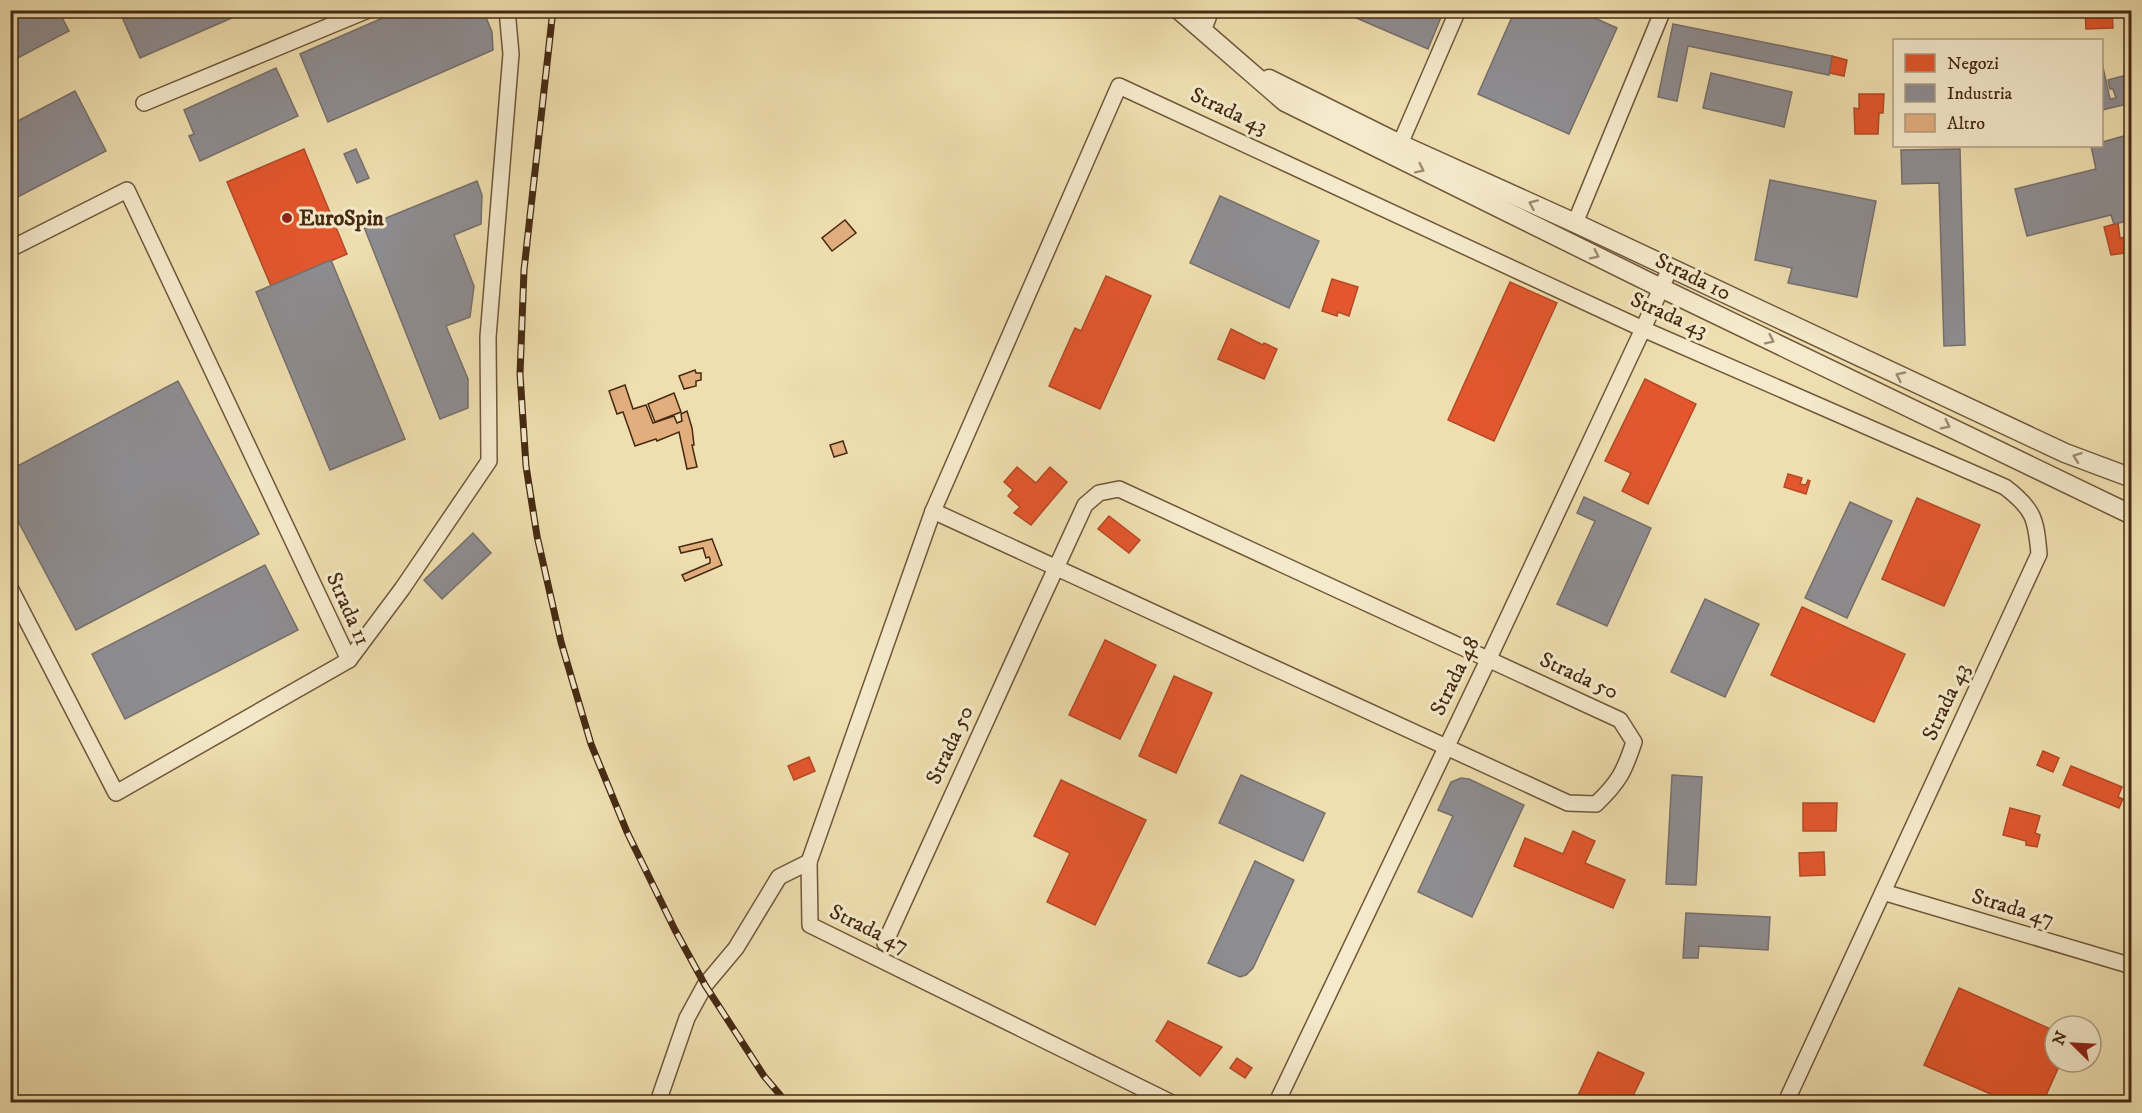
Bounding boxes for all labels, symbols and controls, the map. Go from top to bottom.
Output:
legend [1893,39,2103,147]
text: Negozi [1947,53,1999,75]
street label: Strada 43 [1186,81,1272,141]
text: Industria [1947,83,2013,105]
text: Altro [1947,113,1985,135]
one-way arrow [1413,162,1424,173]
one-way arrow [1528,199,1539,211]
place label: EuroSpin [299,205,384,232]
marker: EuroSpin [280,211,294,225]
street label: Strada 10 [1651,247,1735,307]
one-way arrow [1588,248,1599,260]
street label: Strada 43 [1626,286,1712,344]
one-way arrow [1764,333,1775,345]
one-way arrow [1895,371,1906,383]
one-way arrow [1939,418,1950,429]
one-way arrow [2072,452,2082,465]
street label: Strada 11 [320,568,376,650]
street label: Strada 48 [1424,632,1486,720]
street label: Strada 50 [1535,646,1623,706]
street label: Strada 43 [1916,659,1976,745]
street label: Strada 50 [920,701,980,789]
street label: Strada 47 [1969,883,2057,933]
street label: Strada 47 [825,898,913,960]
north arrow [2043,1014,2103,1074]
text: N [2048,1028,2072,1048]

